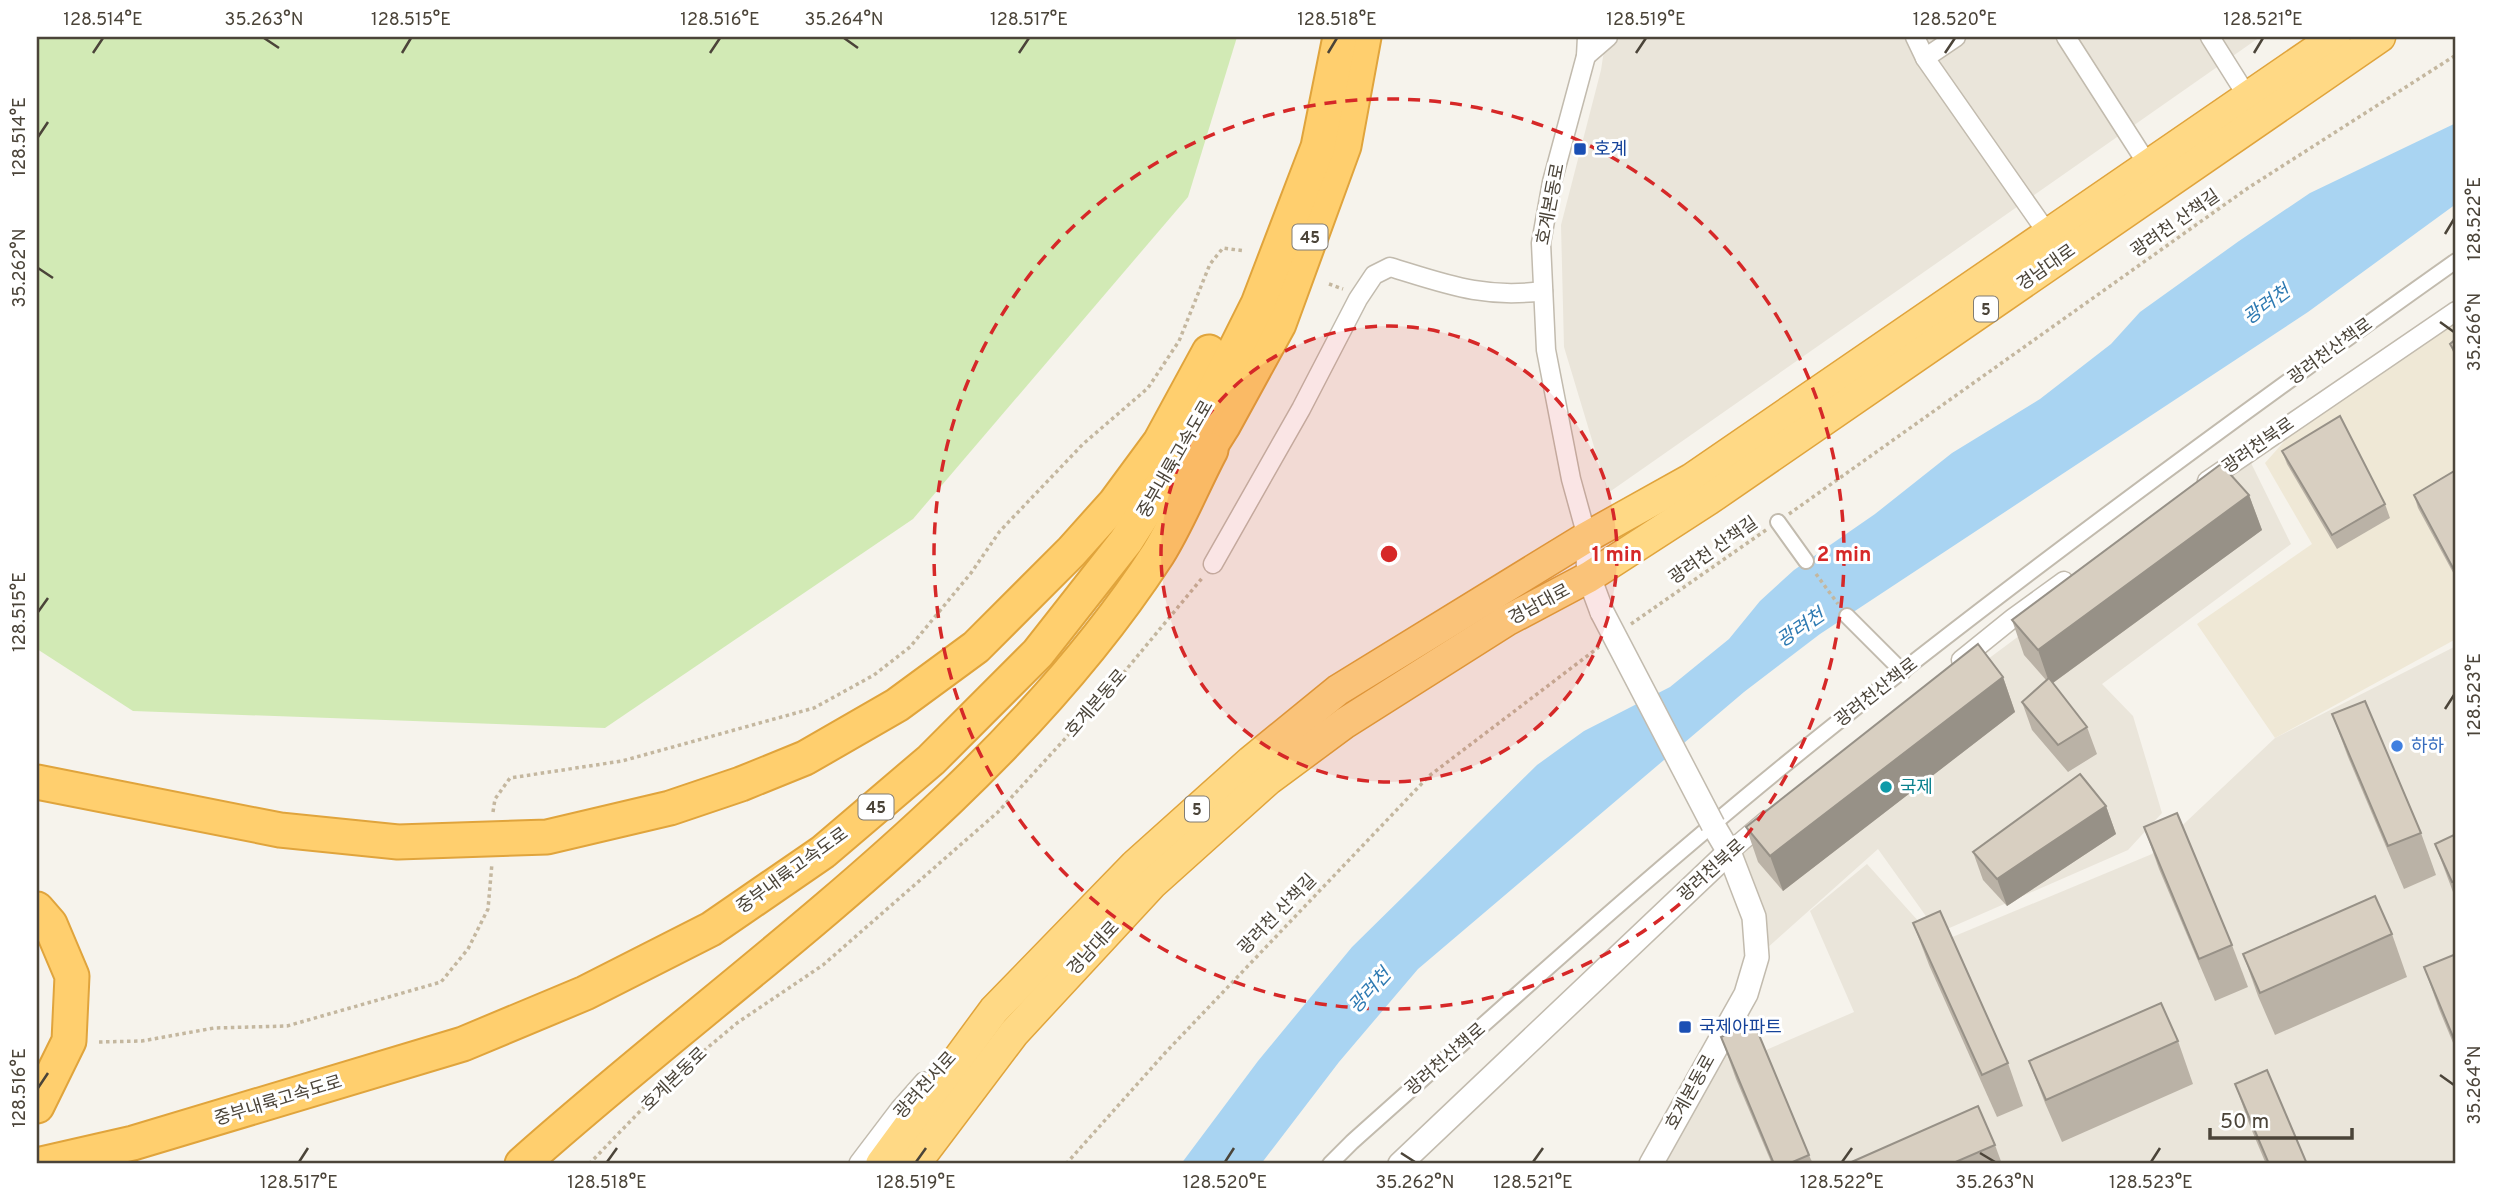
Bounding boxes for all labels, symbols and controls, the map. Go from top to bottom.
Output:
text: 128.514°E [63,9,143,32]
text: 35.263°N [225,9,303,32]
text: 128.515°E [371,9,451,32]
text: 128.516°E [680,9,760,32]
text: 35.264°N [804,9,884,32]
text: 128.517°E [990,9,1068,32]
text: 128.518°E [1297,9,1377,32]
text: 128.519°E [1606,9,1686,32]
text: 128.520°E [1913,9,1997,32]
text: 128.521°E [2223,9,2303,32]
text: 128.514°E [9,97,32,177]
place label: 호계 [1594,139,1627,162]
marker: 호계 [1572,141,1588,157]
street label: 호계본동로 [1532,161,1571,247]
text: 128.522°E [2464,177,2487,261]
street label: 광려천 산책길 [2127,185,2225,263]
road number: 45 [1292,224,1328,249]
text: 35.262°N [9,229,32,307]
street label: 경남대로 [2013,240,2081,297]
water label: 광려천 [2239,280,2297,331]
text: 35.266°N [2464,293,2487,371]
road number: 5 [1974,296,1998,322]
street label: 광려천산책로 [2284,314,2378,391]
street label: 중부내륙고속도로 [1133,397,1219,523]
street label: 광려천북로 [2218,413,2299,479]
street label: 광려천 산책길 [1665,512,1763,590]
centre of rings [1377,542,1401,566]
text: 1 min [1592,542,1642,569]
text: 2 min [1817,542,1871,569]
text: 128.515°E [9,572,32,652]
street label: 경남대로 [1505,580,1574,631]
water label: 광려천 [1773,603,1831,653]
text: 128.523°E [2464,653,2487,737]
street label: 광려천산책로 [1831,654,1923,733]
street label: 호계본동로 [1061,665,1133,743]
place label: 하하 [2411,736,2445,759]
marker: 하하 [2389,738,2405,754]
place label: 국제 [1900,777,1933,800]
marker: 국제 [1878,779,1894,795]
road number: 45 [858,794,894,820]
road number: 5 [1185,796,1209,822]
street label: 중부내륙고속도로 [733,823,853,919]
street label: 광려천북로 [1674,835,1750,907]
street label: 광려천 산책길 [1234,870,1322,960]
street label: 경남대로 [1063,917,1125,981]
water label: 광려천 [1344,963,1398,1019]
place label: 국제아파트 [1699,1017,1782,1040]
street label: 광려천산책로 [1401,1019,1491,1101]
marker: 국제아파트 [1677,1019,1693,1035]
street label: 호계본동로 [637,1043,713,1117]
text: 35.264°N [2464,1045,2487,1125]
text: 128.516°E [9,1048,32,1128]
street label: 광려천서로 [890,1048,962,1124]
street label: 호계본동로 [1661,1051,1721,1135]
street label: 중부내륙고속도로 [212,1071,345,1132]
scale bar [2210,1096,2351,1140]
text: 50 m [2220,1109,2269,1136]
text: 128.517°E [260,1172,338,1195]
text: 128.518°E [567,1172,647,1195]
text: 128.519°E [876,1172,956,1195]
text: 128.520°E [1183,1172,1267,1195]
text: 35.262°N [1376,1172,1454,1195]
text: 128.521°E [1493,1172,1573,1195]
text: 128.522°E [1800,1172,1884,1195]
text: 35.263°N [1956,1172,2034,1195]
text: 128.523°E [2109,1172,2193,1195]

